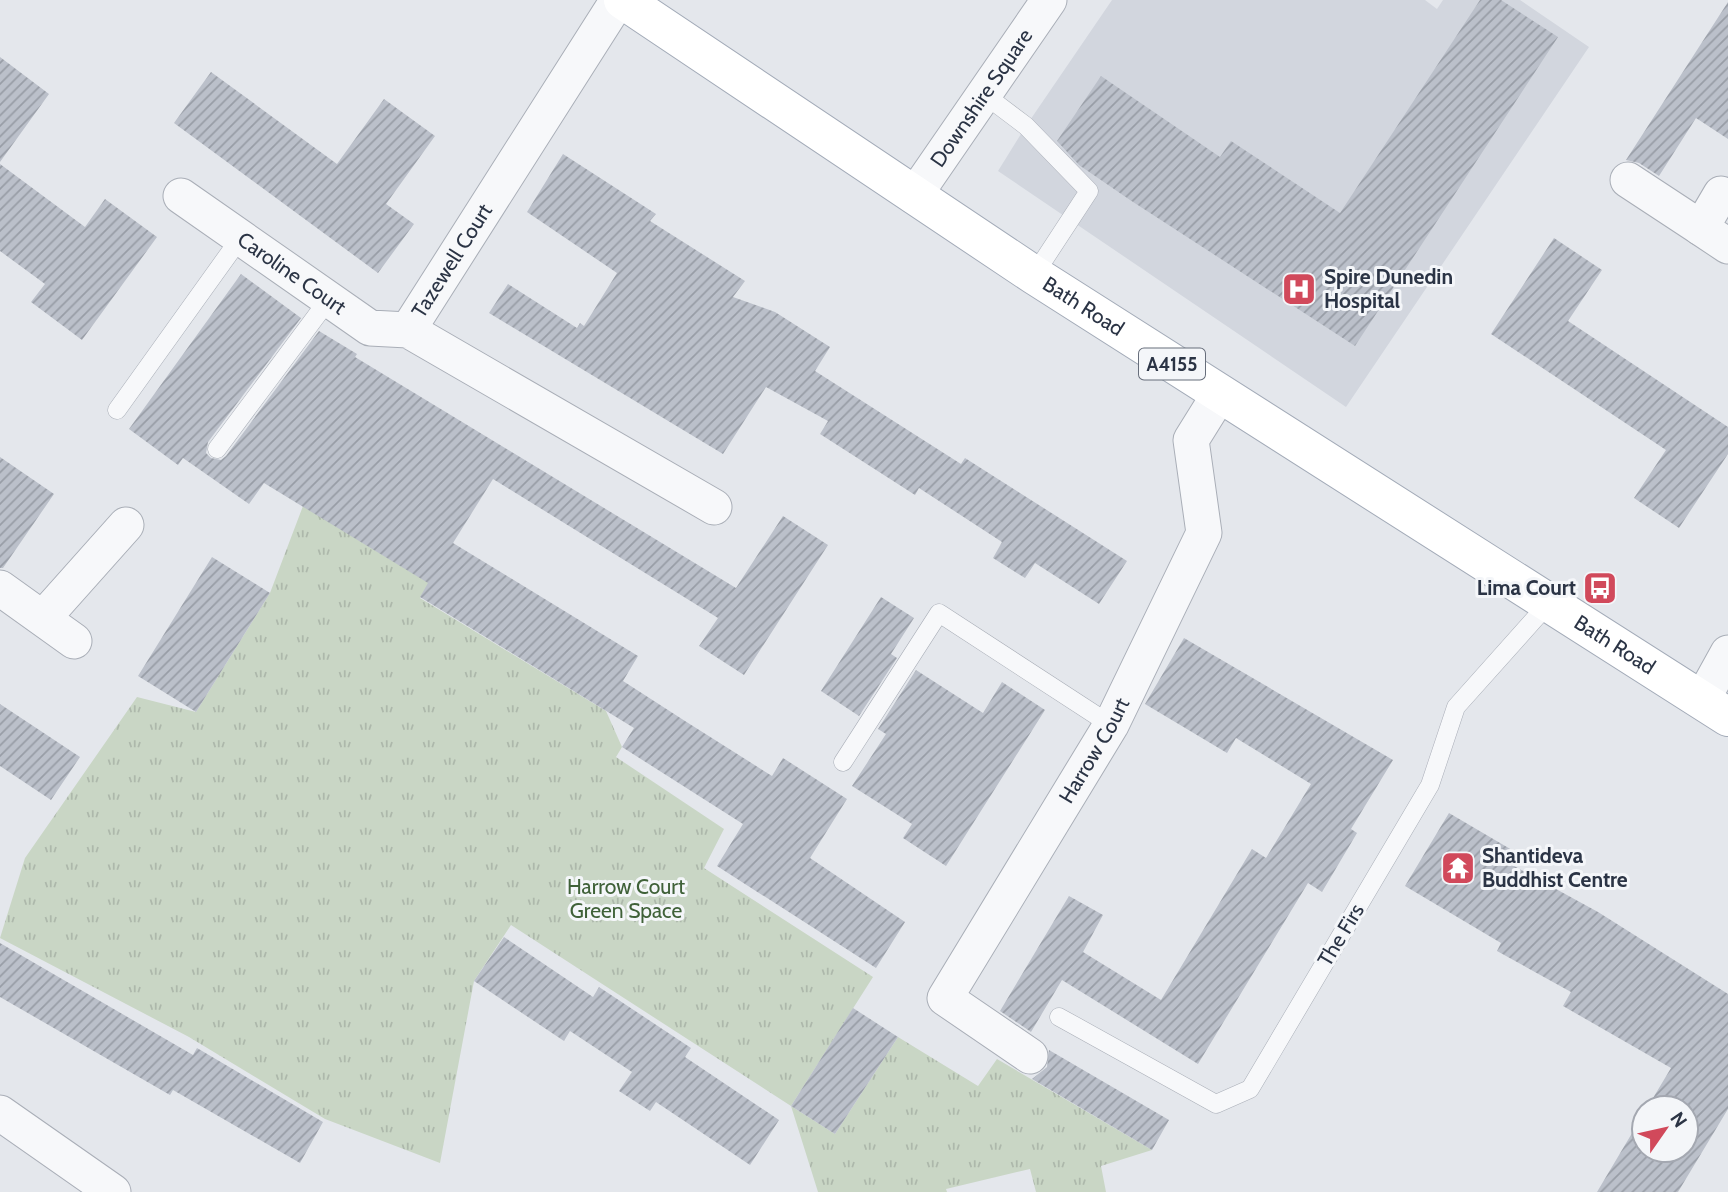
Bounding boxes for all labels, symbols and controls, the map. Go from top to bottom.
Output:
street label: Downshire Square [925,24,1038,172]
street label: Tazewell Court [406,199,497,322]
street label: Caroline Court [233,226,351,319]
place label: Spire Dunedin Hospital [1324,264,1453,313]
hospital icon: Spire Dunedin Hospital [1280,270,1318,308]
street label: Bath Road [1038,271,1129,341]
road number: A4155 [1139,348,1205,380]
bus stop icon: Lima Court [1581,569,1619,607]
place label: Lima Court [1477,575,1576,600]
street label: Bath Road [1570,609,1660,679]
street label: Harrow Court [1053,694,1134,808]
place label: Shantideva Buddhist Centre [1482,843,1628,892]
temple icon: Shantideva Buddhist Centre [1439,849,1477,887]
park label: Harrow Court Green Space [567,874,685,923]
street label: The Firs [1312,899,1369,971]
north arrow [1630,1094,1700,1164]
text: N [1665,1108,1692,1132]

